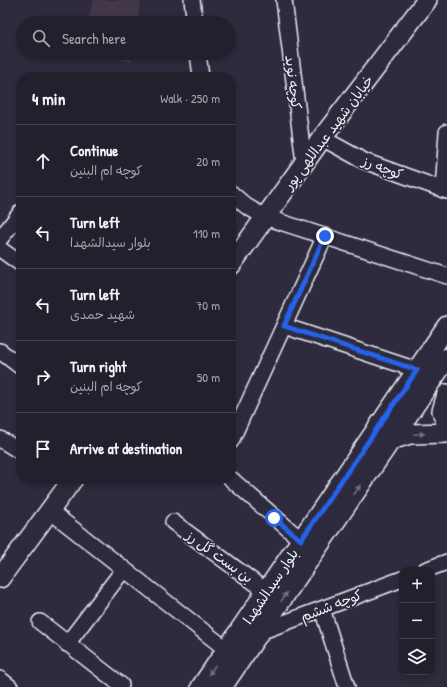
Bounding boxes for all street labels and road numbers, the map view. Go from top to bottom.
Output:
street label: کوچه نوید [280,54,307,110]
street label: خیابان شهید عبداللهی پور [278,71,378,194]
street label: کوچه رز [359,150,406,184]
street label: بن بست گل رز [182,525,257,587]
street label: بلوار سیدالشهدا [238,545,302,627]
street label: کوچه ششم [297,585,365,627]

